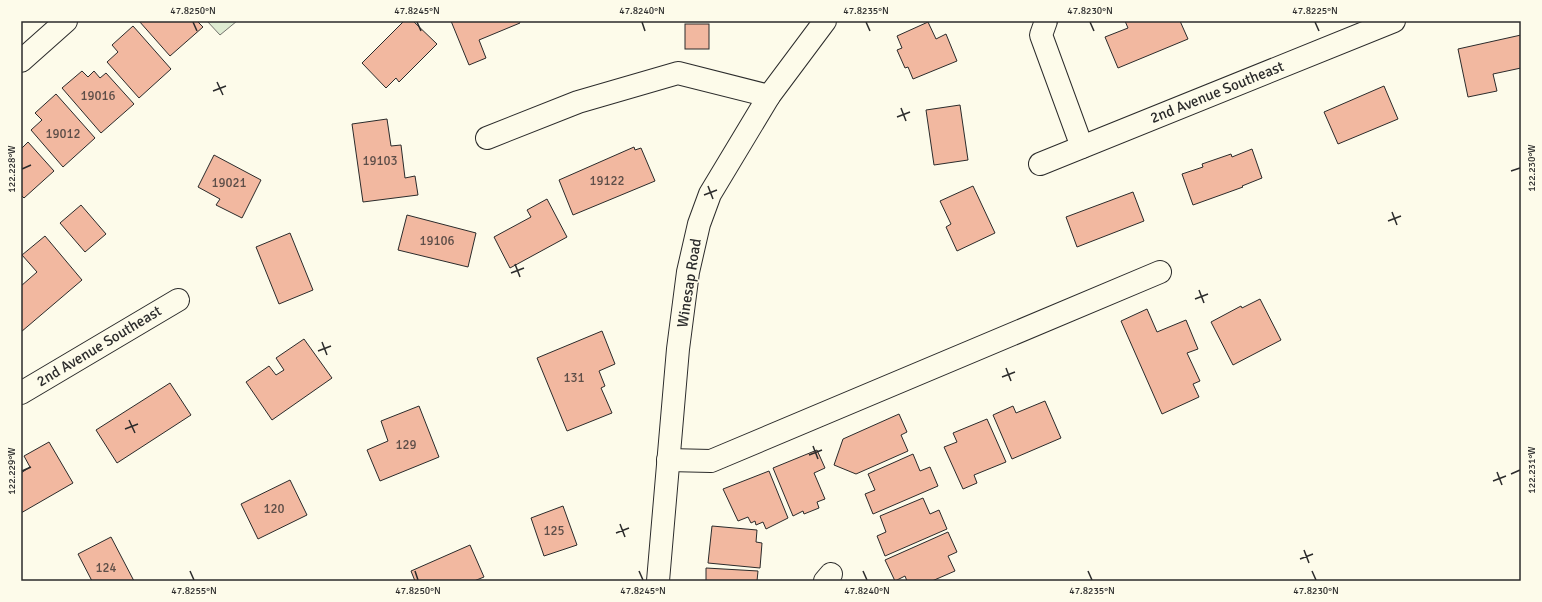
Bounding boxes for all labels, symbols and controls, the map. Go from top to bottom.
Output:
text: 47.8250°N [170,5,216,17]
text: 47.8245°N [394,5,440,17]
text: 47.8240°N [619,5,665,17]
text: 47.8235°N [843,5,889,17]
text: 47.8230°N [1067,5,1113,17]
text: 47.8225°N [1292,5,1338,17]
street label: 2nd Avenue Southeast [1148,57,1286,127]
house number: 19016 [80,88,116,104]
house number: 19012 [45,126,81,142]
text: 122.230°W [1526,144,1538,192]
text: 122.228°W [6,145,18,193]
house number: 19103 [362,153,398,169]
house number: 19122 [589,173,625,189]
house number: 19021 [211,175,247,191]
house number: 19106 [419,233,455,249]
street label: Winesap Road [673,237,705,329]
street label: 2nd Avenue Southeast [33,302,165,390]
house number: 131 [563,370,585,386]
house number: 129 [395,437,417,453]
text: 122.231°W [1526,446,1538,494]
text: 122.229°W [6,447,18,495]
house number: 120 [263,501,285,517]
house number: 125 [543,523,565,539]
house number: 124 [95,560,117,576]
text: 47.8255°N [171,585,217,597]
text: 47.8250°N [395,585,441,597]
text: 47.8245°N [620,585,666,597]
text: 47.8240°N [844,585,890,597]
text: 47.8235°N [1069,585,1115,597]
text: 47.8230°N [1293,585,1339,597]

